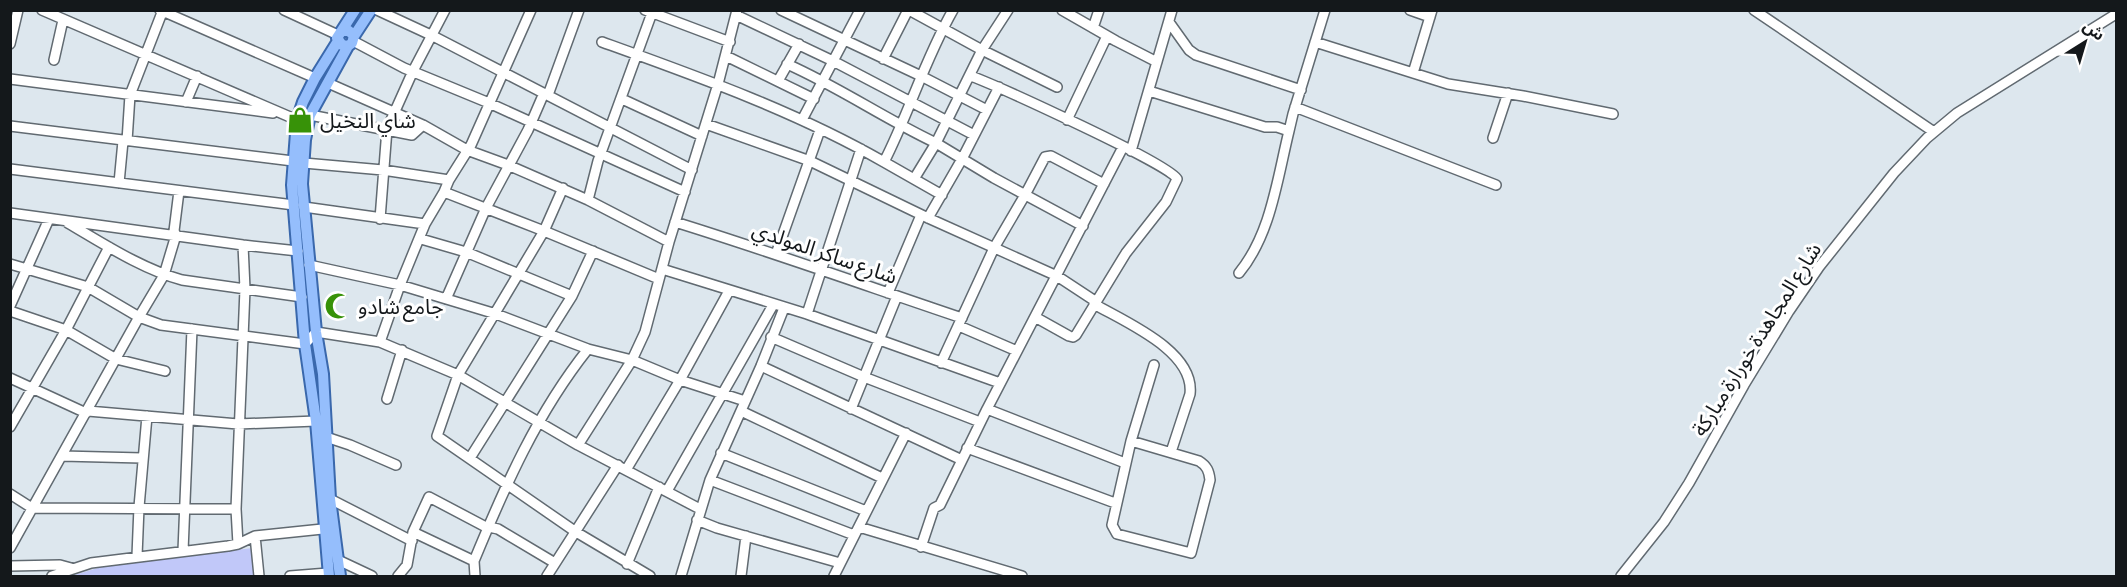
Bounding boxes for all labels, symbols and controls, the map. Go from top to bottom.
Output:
north arrow [2055,12,2115,72]
text: ش [2079,16,2108,45]
shop icon: شاي النخيل [285,105,315,135]
place label: شاي النخيل [320,108,416,137]
street label: شارع ساكر المولدي [748,216,900,293]
street label: شارع المجاهدة خورارة مباركة [1687,238,1829,442]
mosque icon: جامع شادو [323,291,353,321]
place label: جامع شادو [358,294,444,322]

